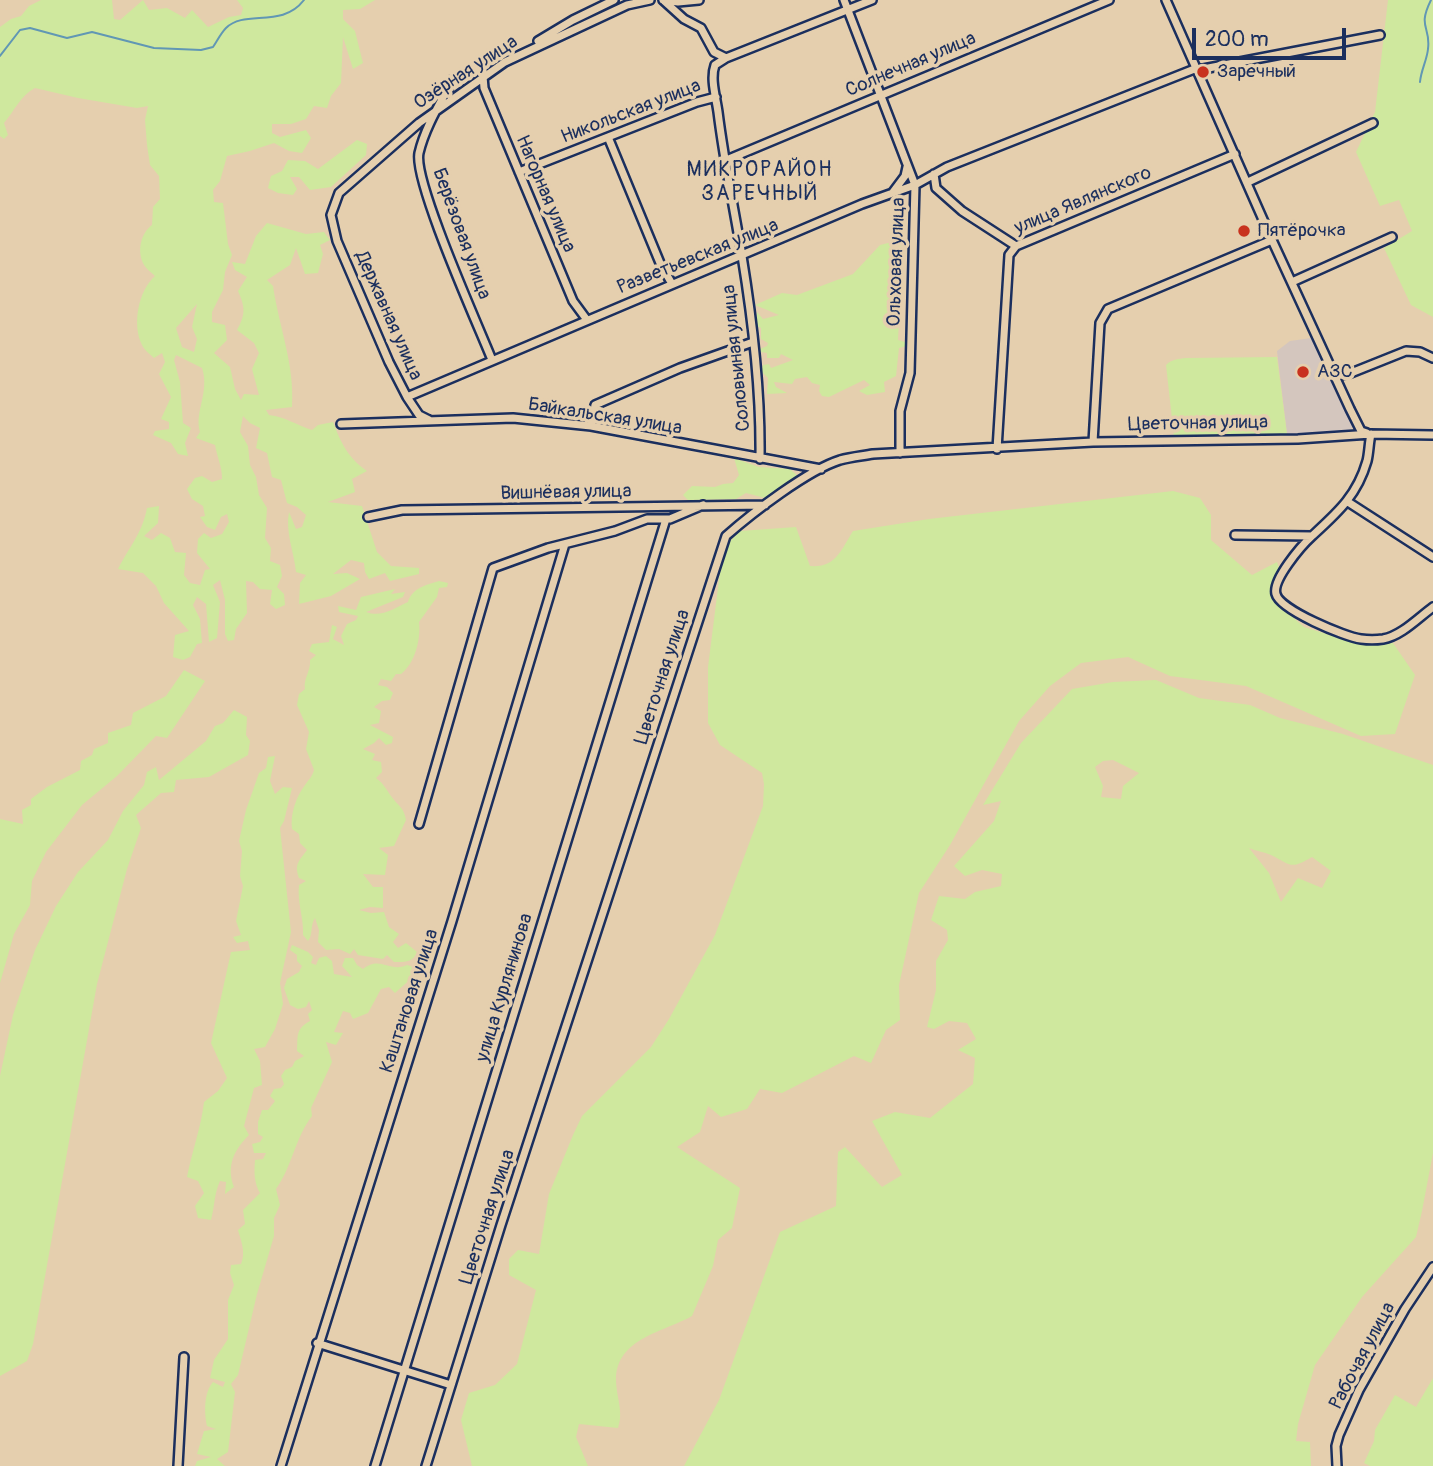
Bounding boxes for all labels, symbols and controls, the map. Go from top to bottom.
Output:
scale bar [1195,14,1349,58]
text: 200 m [1205,26,1269,53]
street label: Солнечная улица [843,27,979,103]
street label: Озёрная улица [410,31,522,115]
place label: Заречный [1217,61,1296,83]
marker: Заречный [1195,64,1211,80]
street label: Никольская улица [558,75,704,149]
street label: Нагорная улица [510,132,580,256]
district label: МИКРОРАЙОН ЗАРЕЧНЫЙ [688,158,832,208]
street label: улица Являнского [1011,162,1155,240]
street label: Берёзовая улица [427,165,495,303]
street label: Ольховая улица [883,197,911,327]
street label: Разветьевская улица [614,214,782,300]
place label: Пятёрочка [1258,220,1346,242]
marker: Пятёрочка [1236,223,1252,239]
street label: Державная улица [349,248,427,384]
street label: Соловьиная улица [718,284,756,432]
place label: АЗС [1317,361,1352,383]
marker: АЗС [1295,364,1311,380]
street label: Байкальская улица [526,394,684,440]
street label: Цветочная улица [1128,411,1268,437]
street label: Вишнёвая улица [500,480,632,506]
street label: Цветочная улица [630,607,696,747]
street label: улица Курлянинова [472,911,538,1065]
street label: Каштановая улица [376,926,444,1076]
street label: Цветочная улица [455,1147,521,1287]
street label: Рабочая улица [1325,1299,1401,1413]

